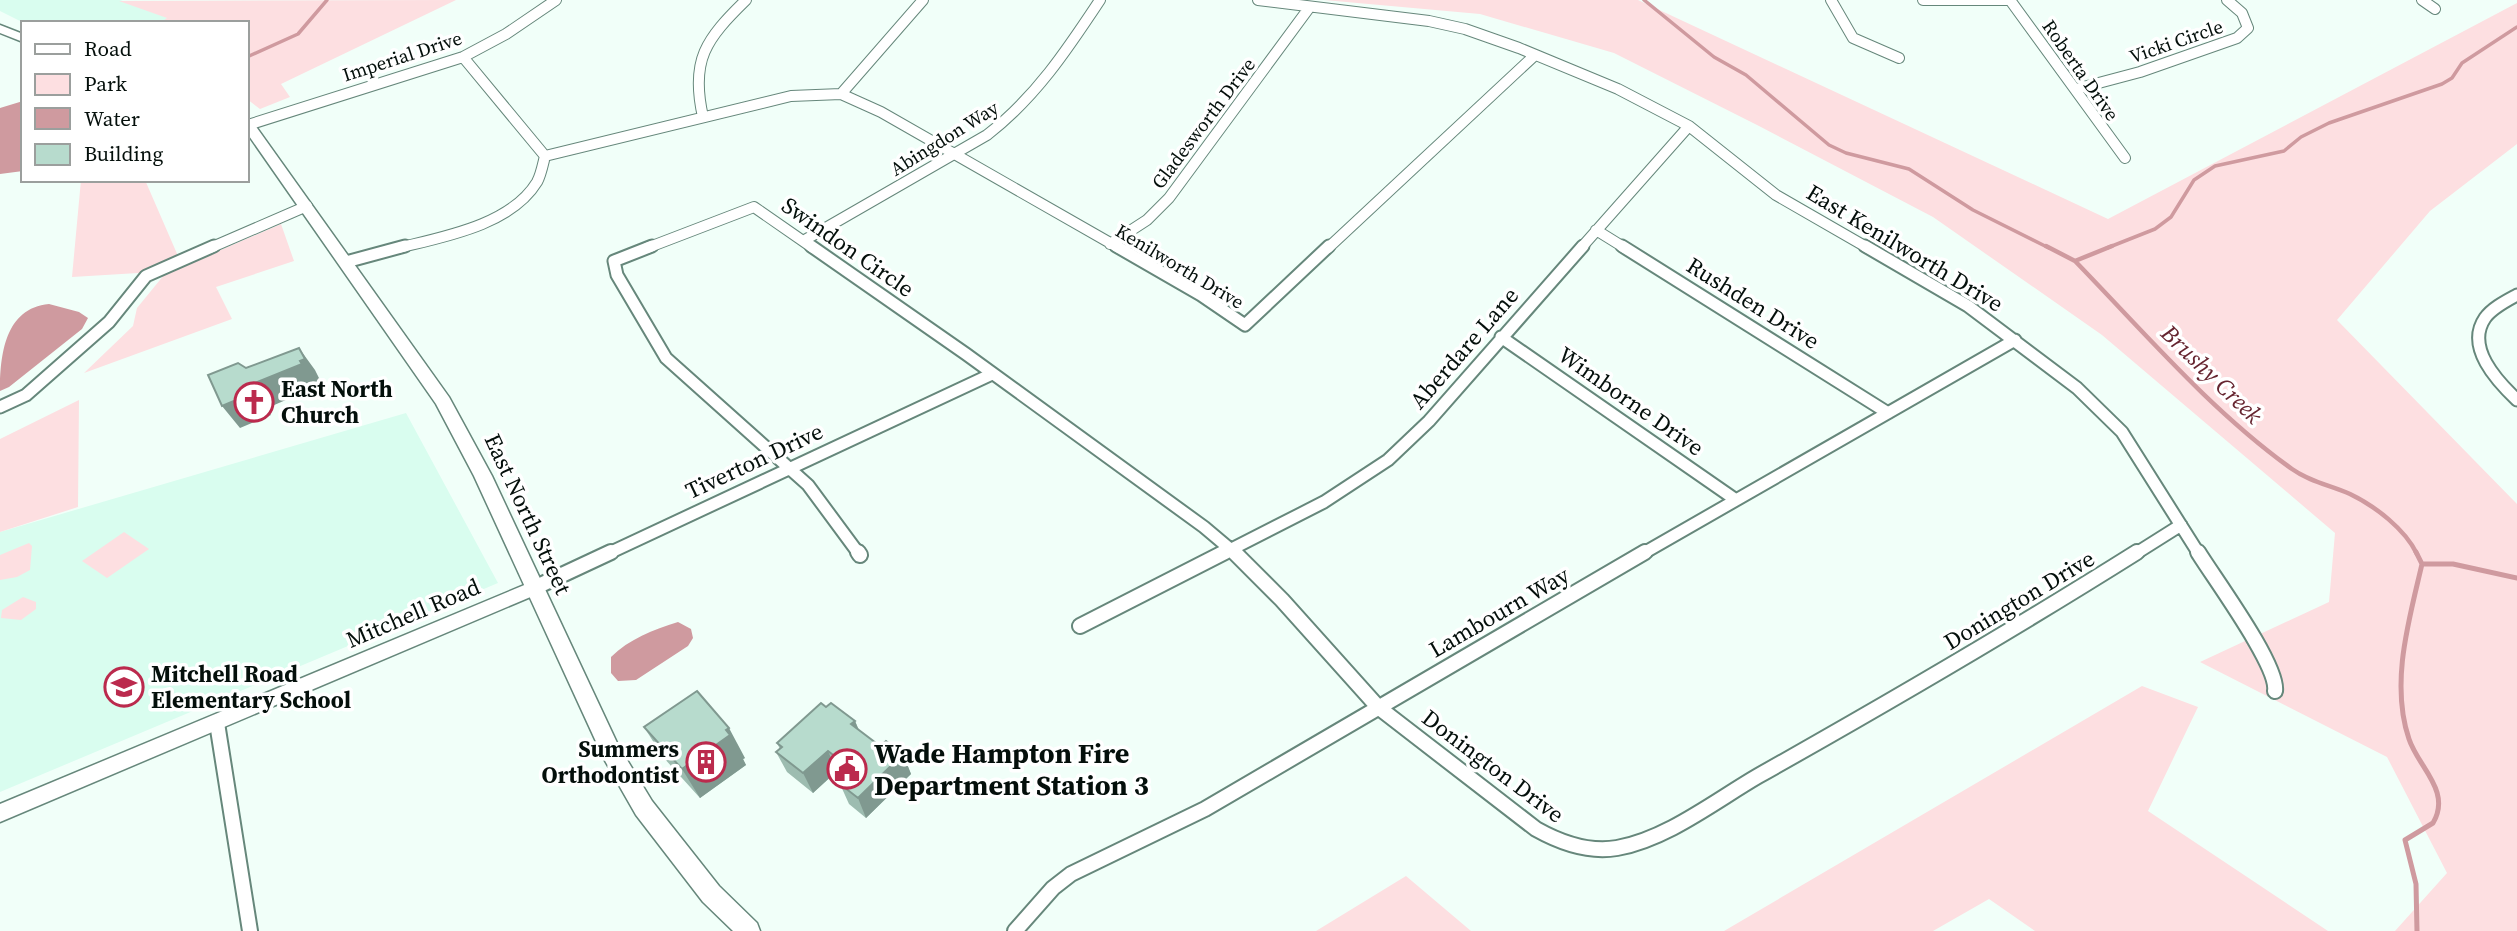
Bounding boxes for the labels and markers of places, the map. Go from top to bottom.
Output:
place label: East North Church [281,373,393,431]
church icon: East North Church [233,381,275,423]
place label: Mitchell Road Elementary School [151,658,351,716]
school or university icon: Mitchell Road Elementary School [103,666,145,708]
place label: Summers Orthodontist [542,733,680,791]
place label: Wade Hampton Fire Department Station 3 [874,734,1149,804]
building icon: Summers Orthodontist [685,741,727,783]
public building icon: Wade Hampton Fire Department Station 3 [826,748,868,790]

